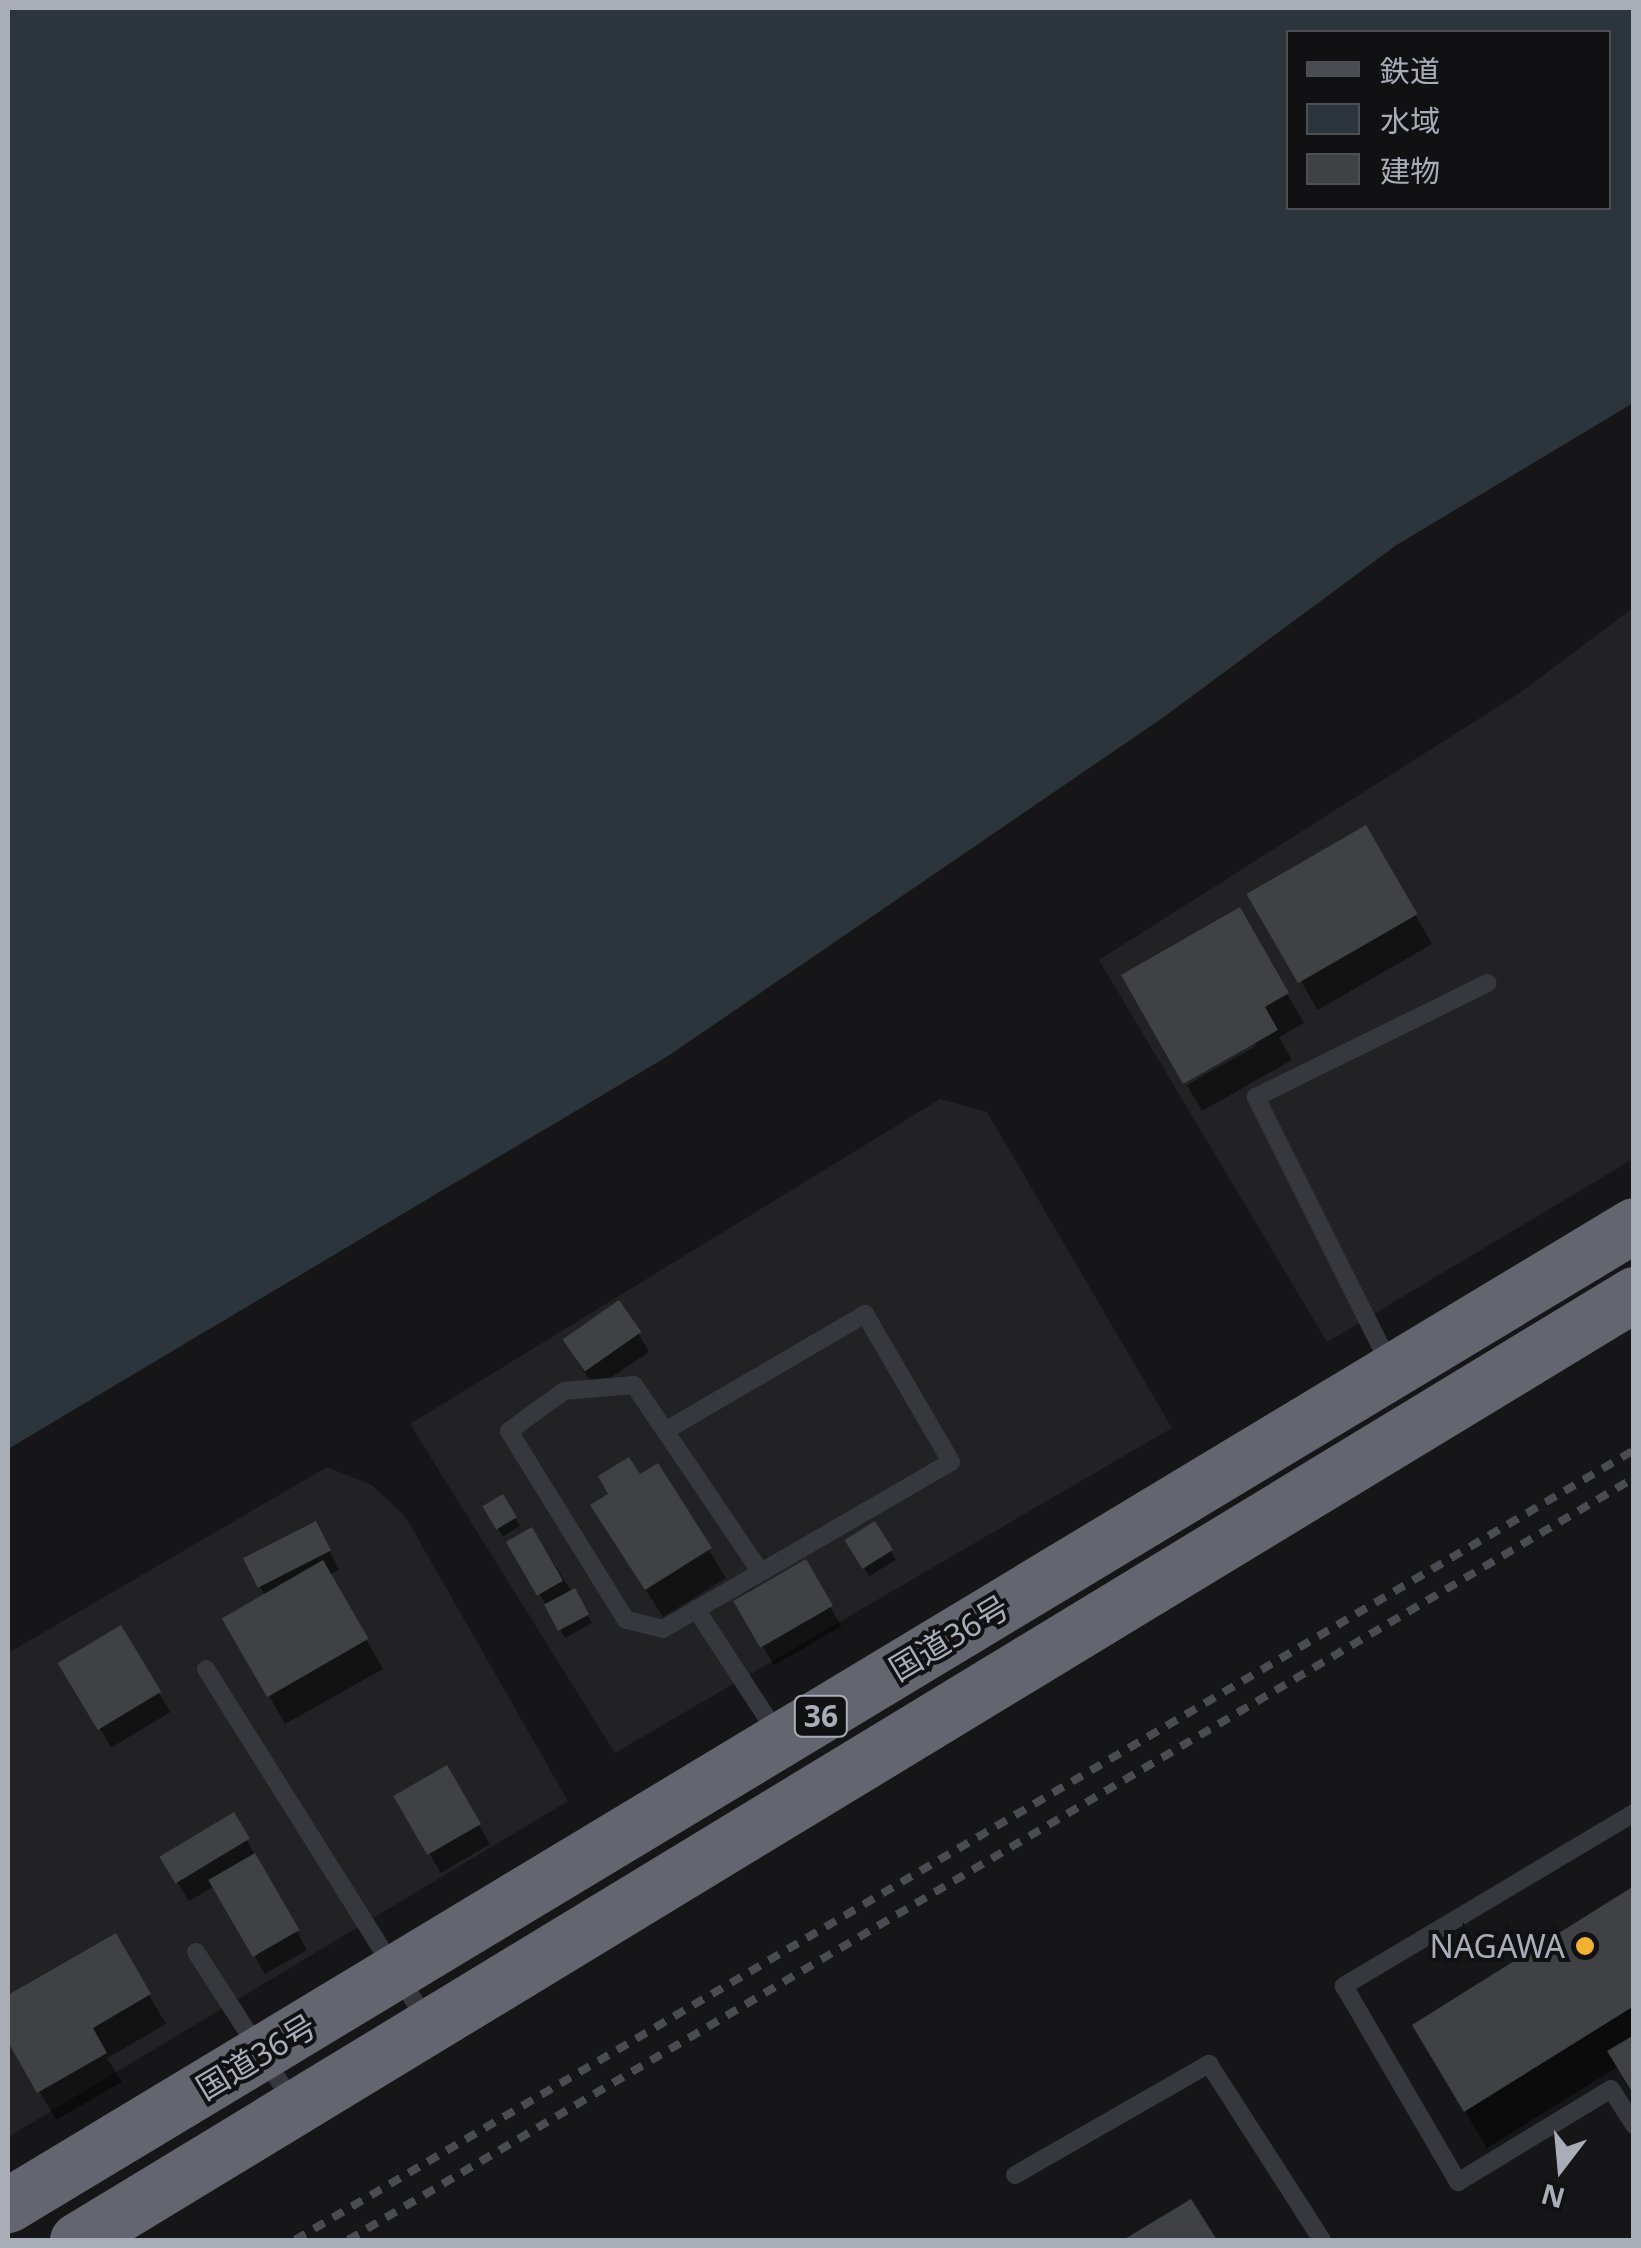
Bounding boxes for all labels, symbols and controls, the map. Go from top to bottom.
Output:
legend [1286,30,1611,210]
text: 鉄道 [1380,50,1440,91]
text: 水域 [1380,100,1440,141]
text: 建物 [1380,150,1440,191]
street label: 国道36号 [882,1587,1016,1689]
road number: 36 [794,1691,848,1741]
place label: NAGAWA [1429,1927,1565,1965]
marker: NAGAWA [1574,1935,1596,1957]
street label: 国道36号 [189,2006,323,2108]
north arrow [1511,2118,1611,2218]
text: N [1537,2175,1569,2218]

